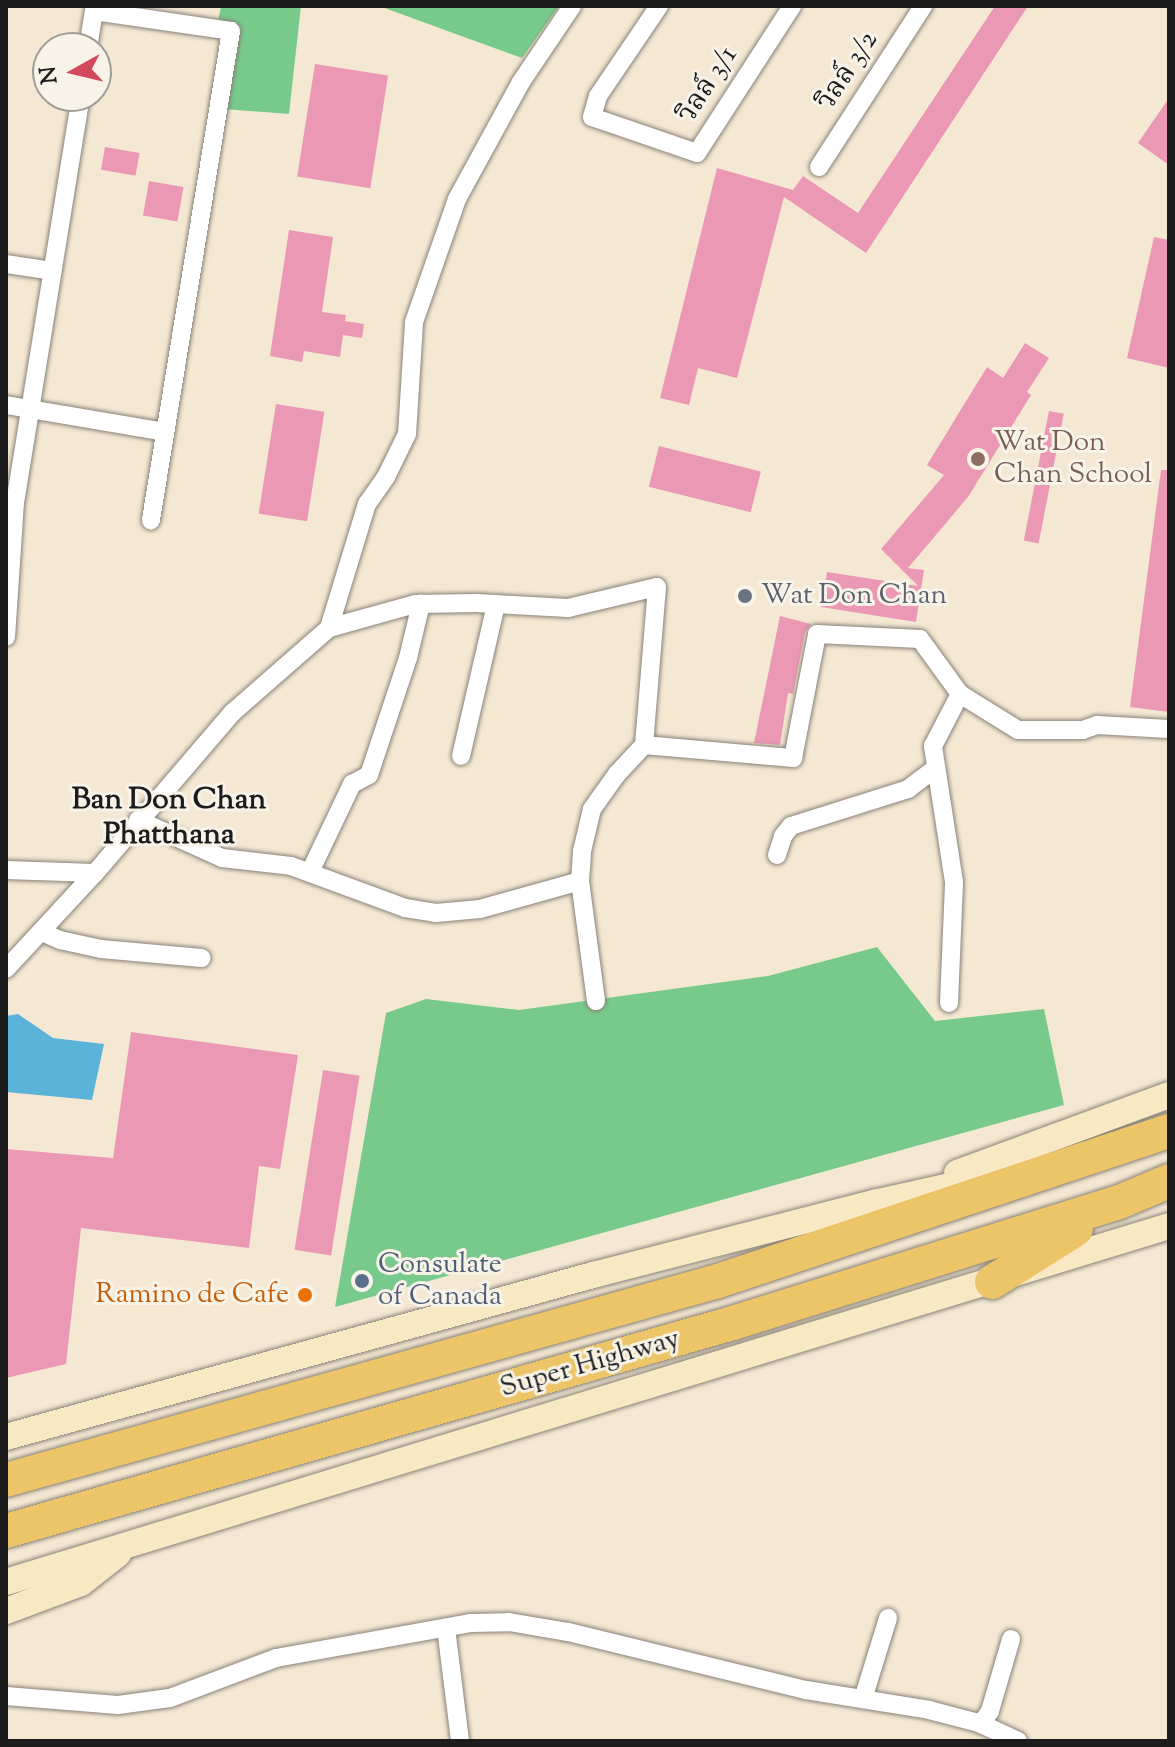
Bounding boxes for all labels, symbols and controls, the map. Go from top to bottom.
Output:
street label: วิลล์ 3/2 [810,25,886,117]
north arrow [32,32,112,112]
street label: วิลล์ 3/1 [671,40,745,130]
text: N [33,64,67,86]
place label: Wat Don Chan School [994,426,1152,492]
marker: Wat Don Chan School [969,450,987,468]
place label: Wat Don Chan [761,579,947,613]
marker: Wat Don Chan [736,587,754,605]
district label: Ban Don Chan Phatthana [72,783,266,854]
place label: Consulate of Canada [378,1248,502,1314]
marker: Consulate of Canada [353,1272,371,1290]
place label: Ramino de Cafe [96,1278,289,1312]
marker: Ramino de Cafe [296,1286,314,1304]
street label: Super Highway [496,1322,684,1406]

